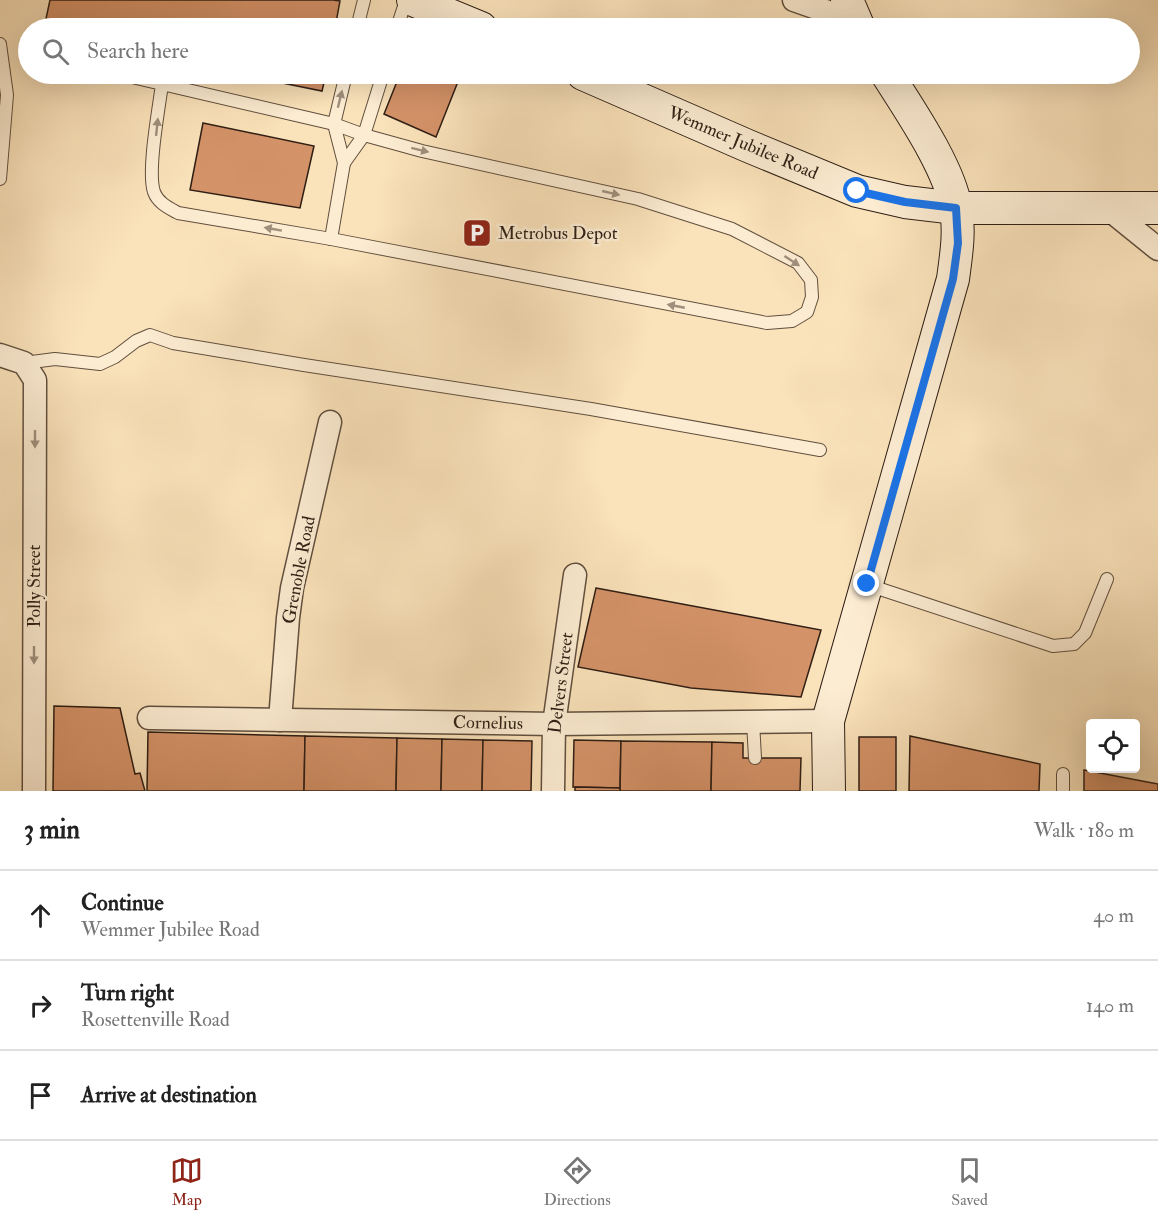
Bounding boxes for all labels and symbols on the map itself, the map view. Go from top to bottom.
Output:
one-way arrow [336,89,346,108]
street label: Wemmer Jubilee Road [664,101,822,185]
one-way arrow [152,117,162,136]
one-way arrow [412,146,430,155]
route start [843,177,869,203]
one-way arrow [601,189,620,198]
parking icon: Metrobus Depot [461,217,493,249]
place label: Metrobus Depot [498,222,618,245]
one-way arrow [263,224,282,233]
one-way arrow [784,256,800,267]
one-way arrow [666,301,685,310]
one-way arrow [30,429,40,448]
street label: Grenoble Road [277,514,321,626]
street label: Polly Street [23,544,46,627]
route end [853,570,879,596]
street label: Delvers Street [543,631,579,735]
one-way arrow [29,645,39,664]
street label: Cornelius [453,711,523,735]

